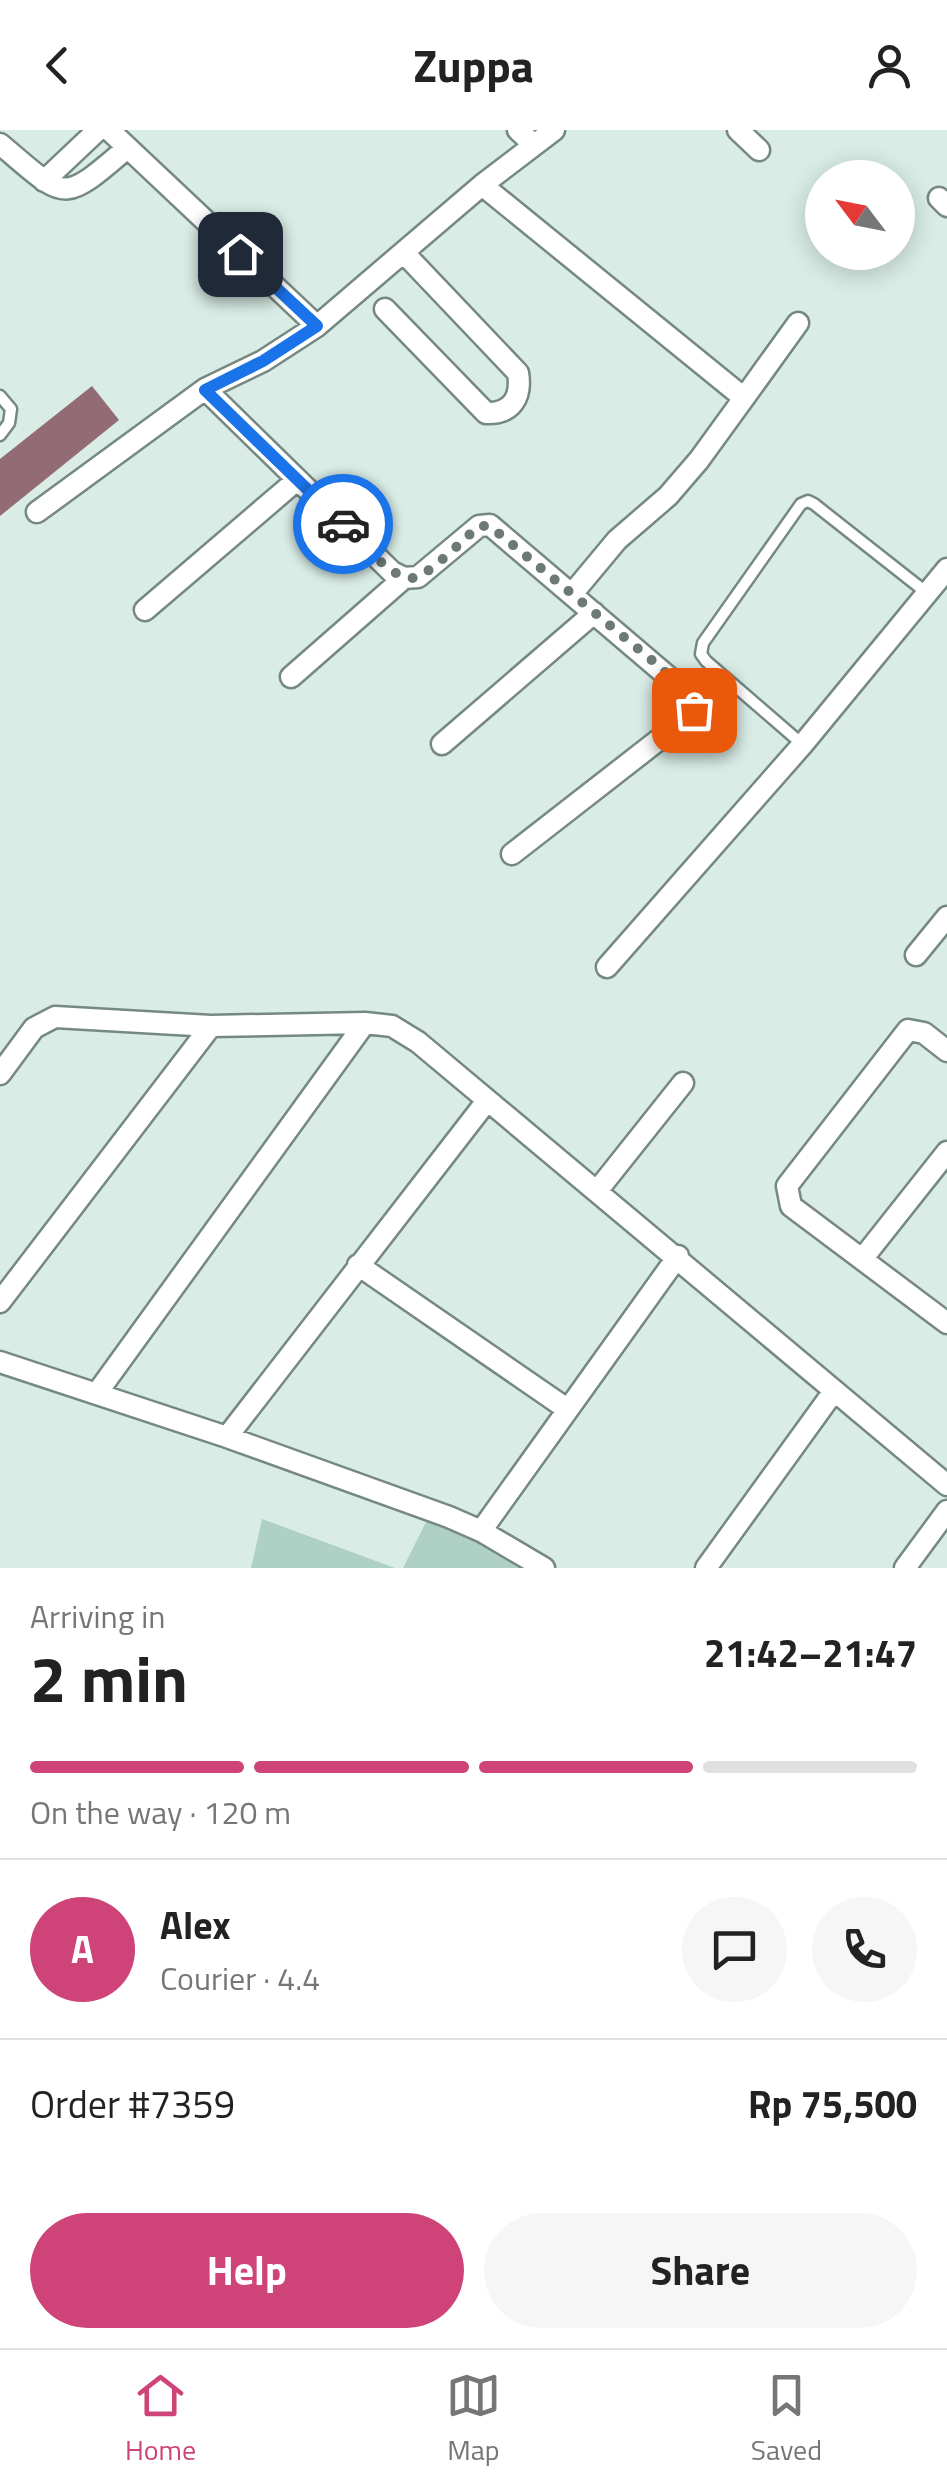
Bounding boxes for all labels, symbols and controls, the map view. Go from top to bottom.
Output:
text: Zuppa [413,31,534,99]
icon: back [30,38,85,93]
icon: person [862,38,917,93]
north arrow [805,160,915,270]
map controls [805,160,915,270]
pin [198,212,283,297]
icon: home [213,227,268,282]
courier [293,474,393,574]
icon: car [316,497,371,552]
pin [652,668,737,753]
icon: bag [667,683,722,738]
text: Arriving in [30,1592,166,1640]
text: 21:42–21:47 [704,1624,917,1682]
text: 2 min [30,1628,188,1727]
text: On the way · 120 m [30,1788,291,1836]
text: Alex [160,1896,231,1954]
button: chat [682,1897,787,2002]
button: phone [812,1897,917,2002]
text: A [71,1920,94,1978]
text: Courier · 4.4 [160,1954,320,2002]
text: Order #7359 [30,2075,235,2133]
text: Rp 75,500 [748,2075,917,2133]
button: Help [30,2213,464,2328]
button: Share [484,2213,917,2328]
tab: Home [125,2368,196,2471]
tab: Map [446,2368,501,2471]
tab: Saved [751,2368,822,2471]

